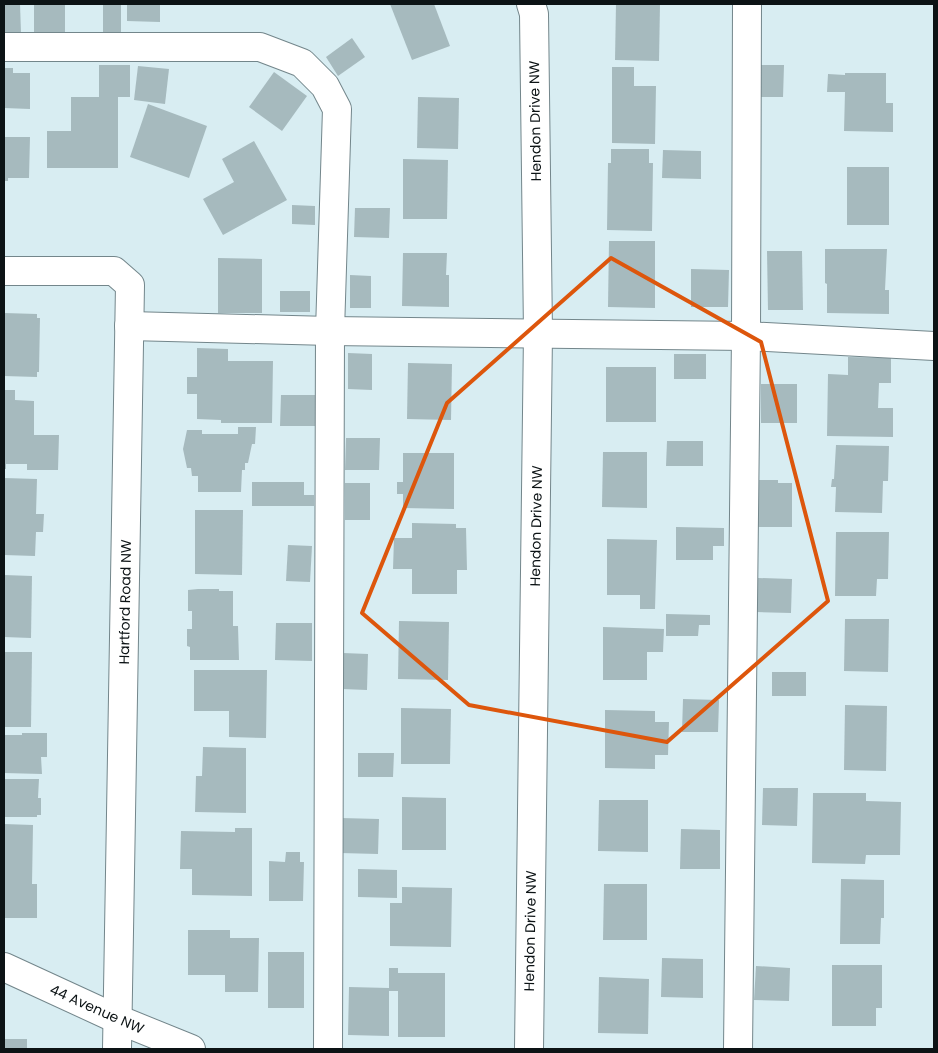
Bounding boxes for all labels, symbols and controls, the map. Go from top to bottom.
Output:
street label: Hendon Drive NW [524,60,546,182]
street label: Hendon Drive NW [525,465,547,587]
street label: Hartford Road NW [114,539,136,665]
street label: Hendon Drive NW [519,870,541,992]
street label: 44 Avenue NW [47,979,148,1039]

